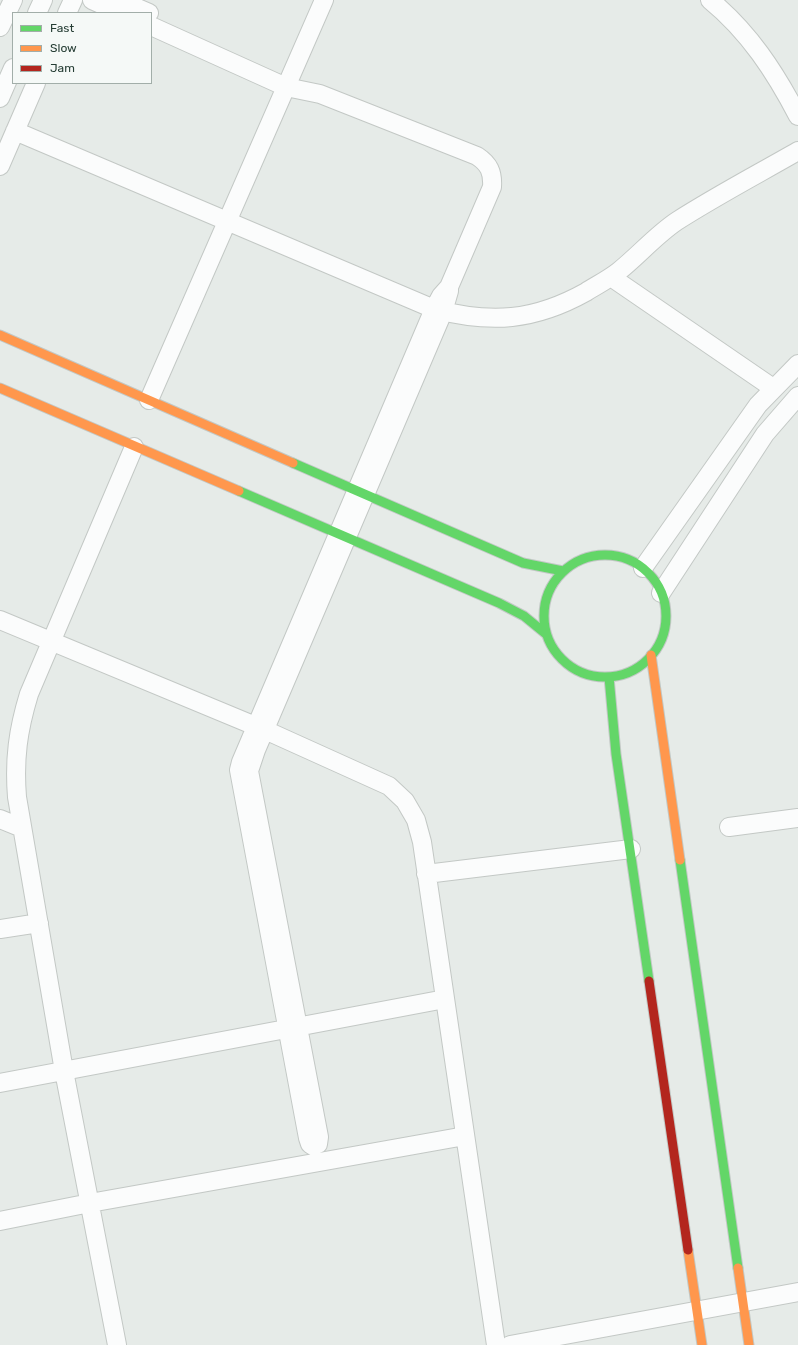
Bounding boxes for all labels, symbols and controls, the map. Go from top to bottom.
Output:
legend [12,12,152,84]
text: Fast [50,21,74,35]
text: Slow [50,41,77,55]
text: Jam [50,61,75,75]

